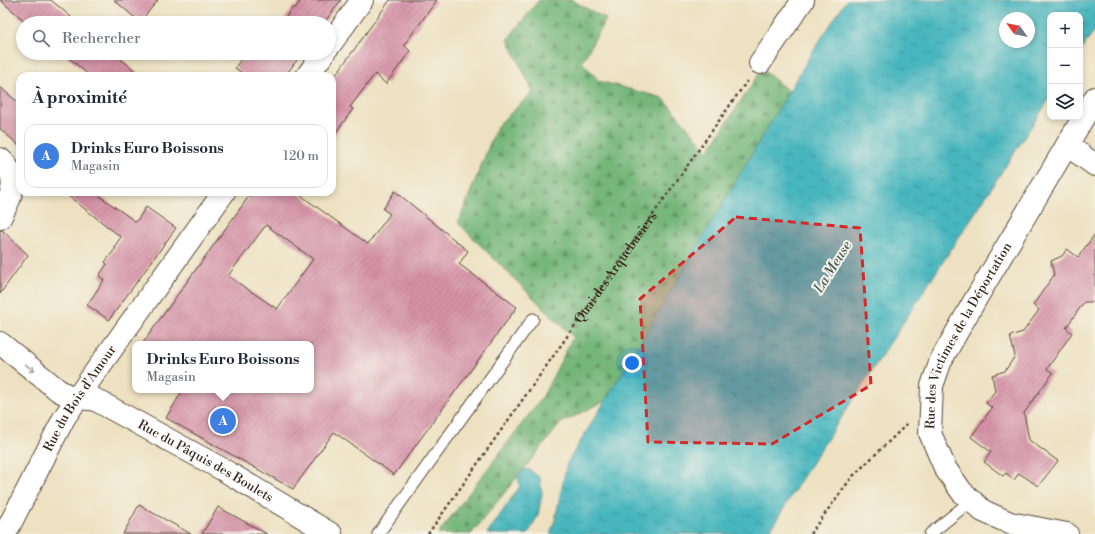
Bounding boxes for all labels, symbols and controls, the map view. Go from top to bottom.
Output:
north arrow [999,12,1035,48]
map controls [1047,12,1083,120]
button: + [1047,12,1083,48]
search box [16,16,336,60]
icon: search [30,27,52,49]
text: Rechercher [62,29,141,48]
button: − [1047,48,1083,84]
button: layers [1047,84,1083,120]
text: À proximité [32,87,127,109]
text: Drinks Euro Boissons [71,139,224,158]
text: A [41,148,51,164]
text: 120 m [283,148,319,164]
text: Magasin [71,158,120,174]
street label: Quai des Arquebusiers [571,208,661,326]
water label: La Meuse [810,237,856,297]
street label: Rue des Victimes de la Déportation [922,239,1016,429]
popup [132,341,314,393]
street label: Rue du Bois d'Amour [40,342,120,454]
text: Drinks Euro Boissons [147,350,299,369]
your location [622,353,642,373]
one-way arrow [25,363,36,372]
text: Magasin [147,369,196,385]
pin: A [210,406,236,436]
street label: Rue du Pâquis des Boulets [135,416,276,506]

